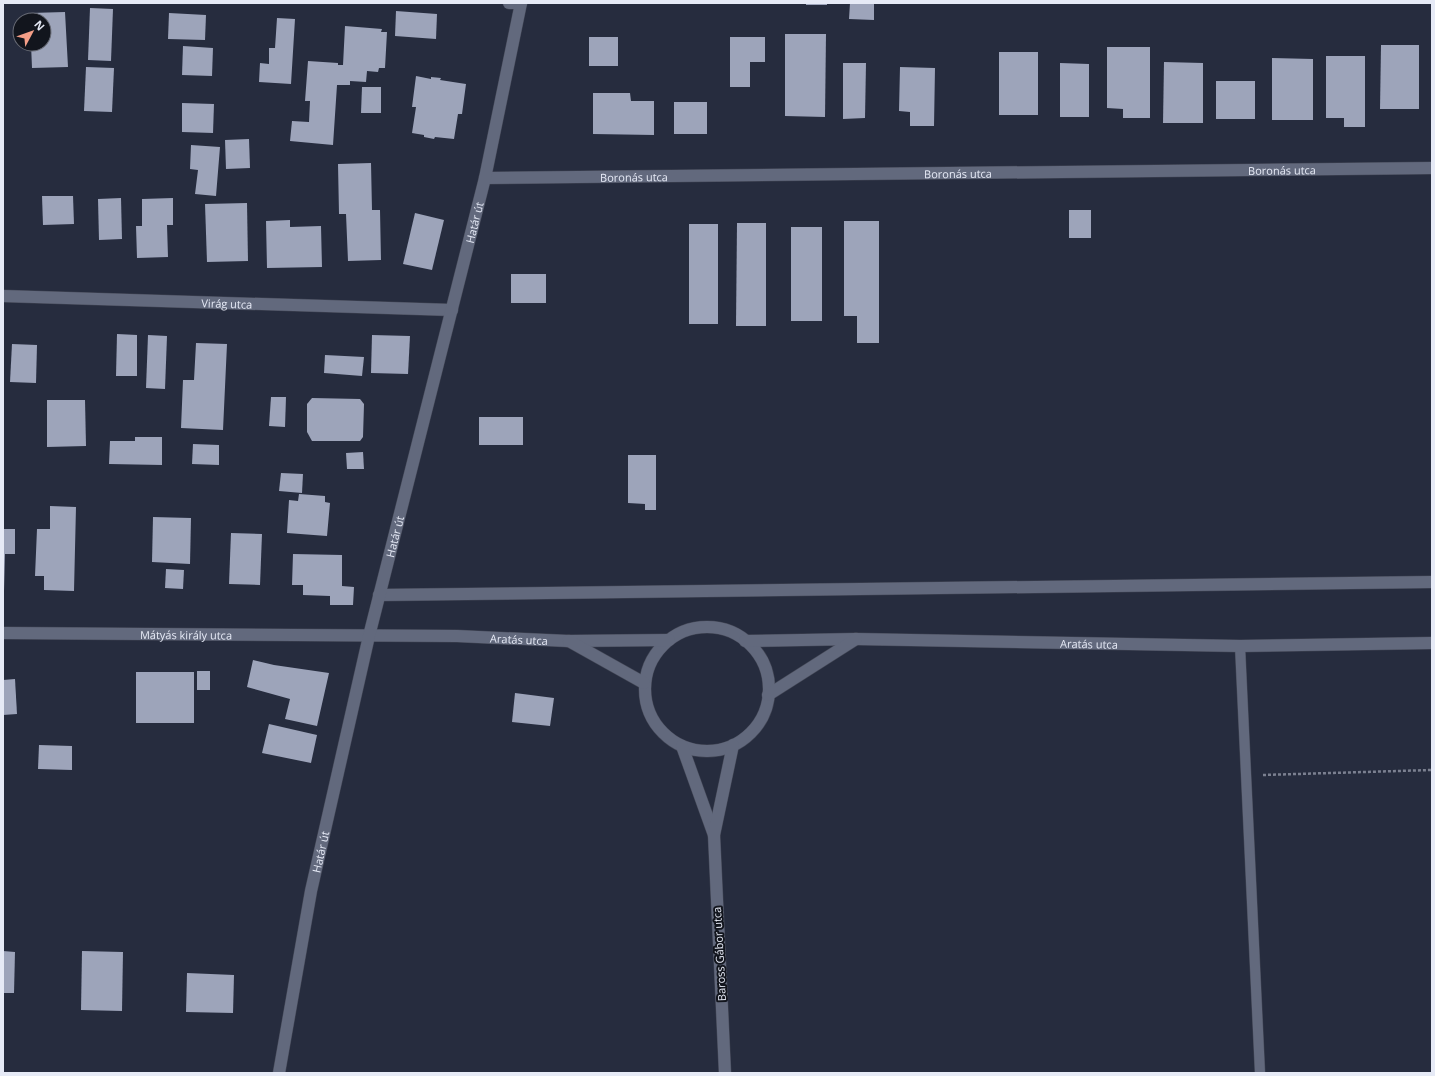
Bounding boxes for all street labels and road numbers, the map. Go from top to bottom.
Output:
street label: Boronás utca [1248,162,1316,177]
street label: Boronás utca [924,165,992,181]
street label: Boronás utca [600,169,668,184]
street label: Határ út [461,200,486,245]
street label: Virág utca [201,295,253,311]
street label: Határ út [382,514,407,559]
street label: Mátyás király utca [140,626,232,642]
street label: Aratás utca [490,630,548,648]
street label: Aratás utca [1060,635,1118,651]
street label: Határ út [308,829,332,874]
street label: Baross Gábor utca [709,906,729,1002]

